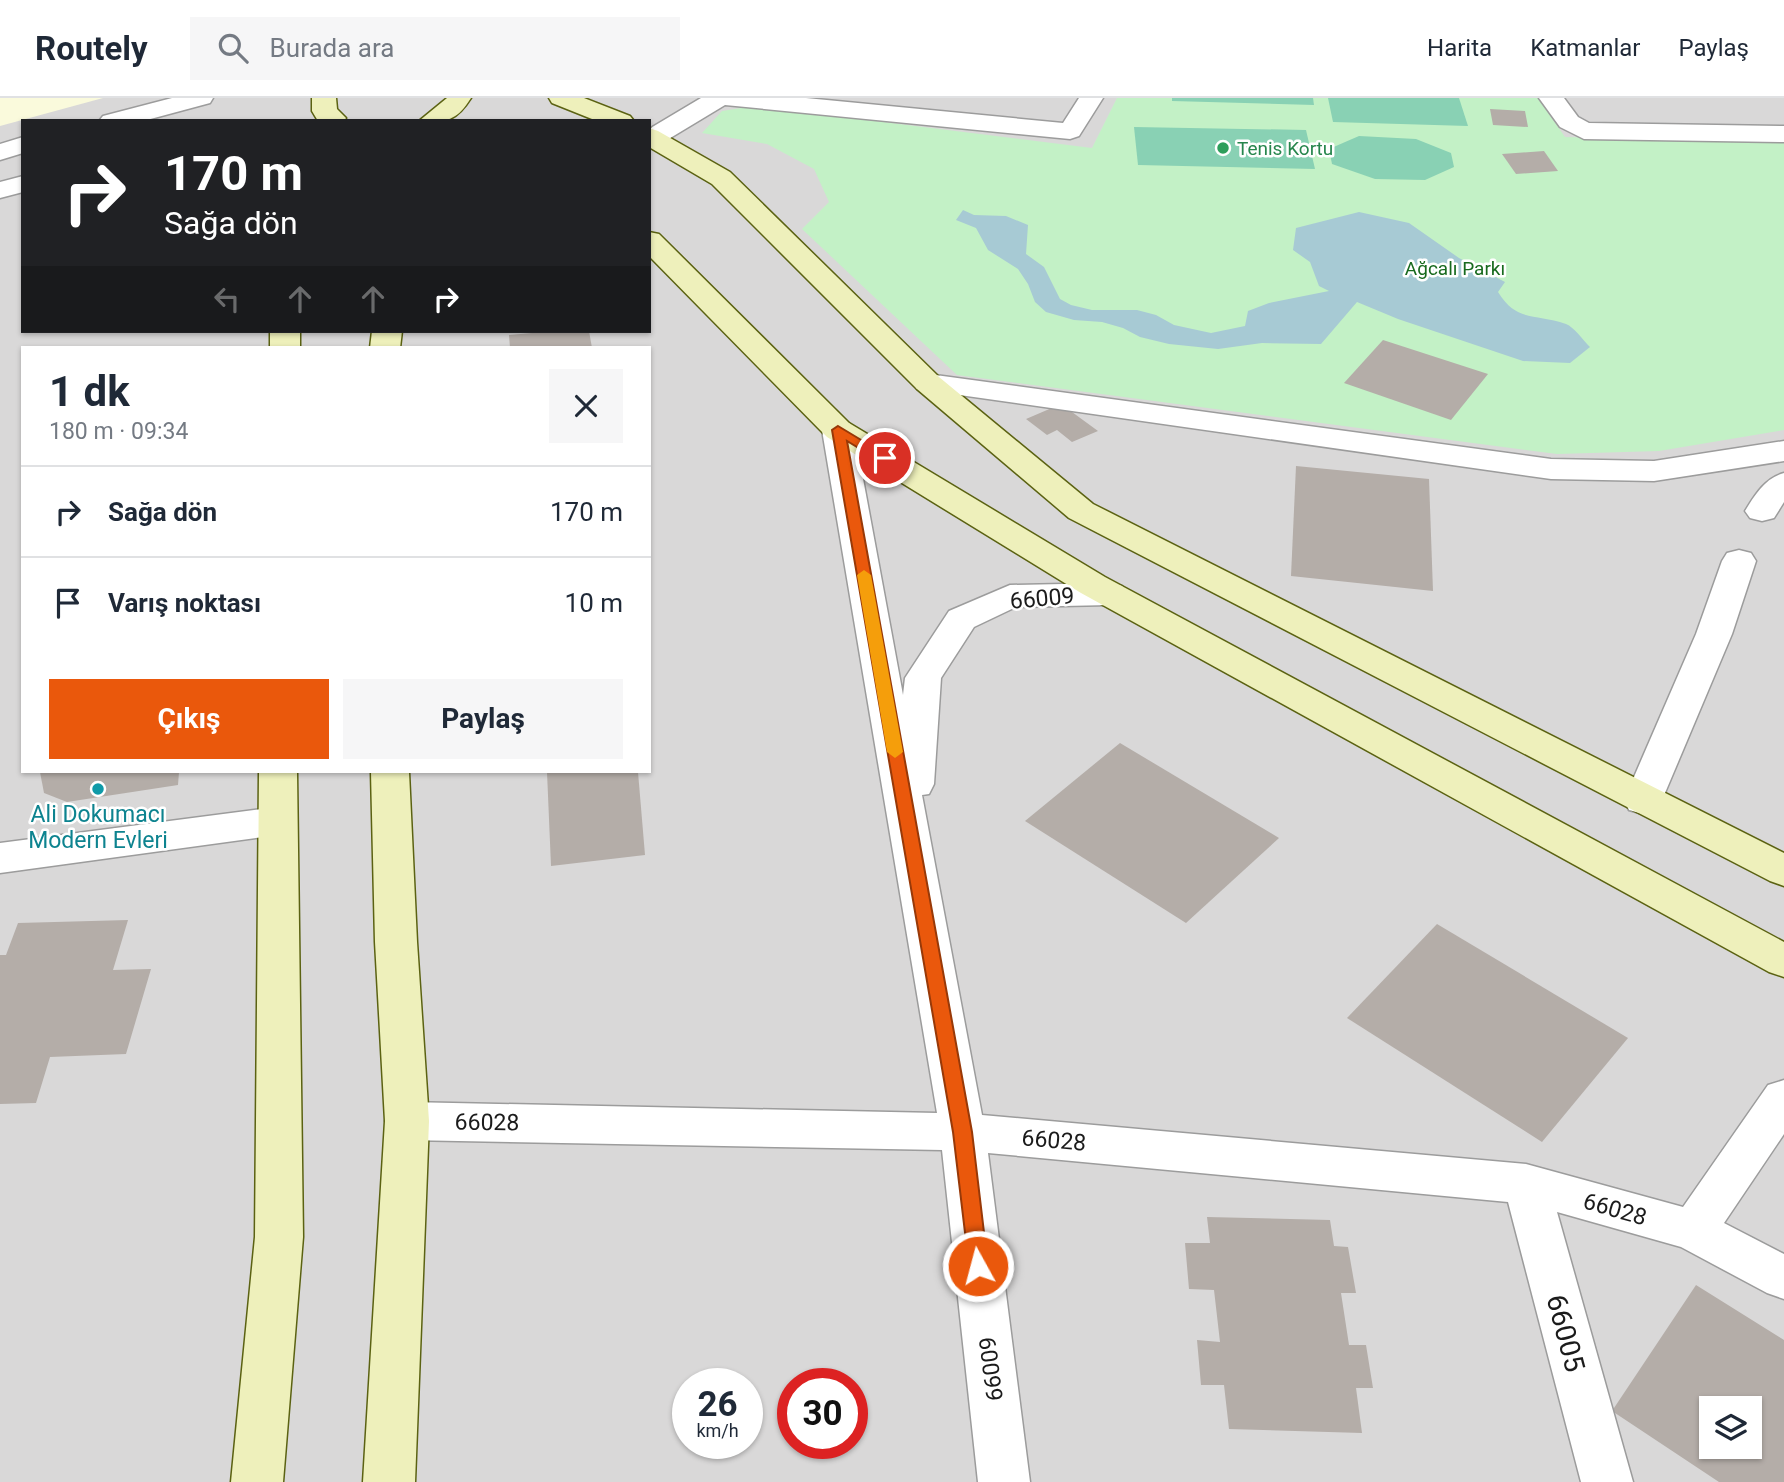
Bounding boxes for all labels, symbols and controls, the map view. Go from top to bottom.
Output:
search box [190,17,680,80]
text: Routely [35,29,148,68]
icon: search [214,29,252,67]
text: Burada ara [270,33,394,63]
text: Harita [1427,34,1492,62]
text: Katmanlar [1530,34,1640,62]
text: Paylaş [1678,34,1749,62]
place label: Tenis Kortu [1237,137,1333,160]
marker: Tenis Kortu [1215,140,1231,156]
text: 170 m [164,145,303,202]
icon: right [49,147,140,238]
text: Sağa dön [164,204,298,242]
park label: Ağcalı Parkı [1405,257,1505,280]
icon: left [208,280,246,318]
icon: ahead [281,280,319,318]
icon: ahead [354,280,392,318]
icon: right [427,280,465,318]
text: 1 dk [49,367,130,416]
button: close [549,369,623,443]
text: 180 m · 09:34 [49,418,188,445]
pin [855,428,915,488]
icon: arrive [866,439,904,477]
icon: right [49,493,87,531]
text: Sağa dön [108,497,217,527]
text: 170 m [550,497,623,527]
street label: 66009 [1009,582,1075,615]
icon: arrive [49,584,87,622]
text: Varış noktası [108,588,261,618]
text: 10 m [565,588,623,618]
button: Çıkış [49,679,329,759]
button: Paylaş [343,679,623,759]
marker: Ali Dokumacı Modern Evleri [90,781,106,797]
place label: Ali Dokumacı Modern Evleri [28,801,168,854]
street label: 66028 [454,1108,520,1137]
street label: 66028 [1021,1124,1087,1157]
street label: 66028 [1580,1188,1650,1231]
position arrow [941,1229,1015,1303]
street label: 66005 [1539,1291,1592,1375]
street label: 66009 [974,1335,1009,1403]
speed limit sign: 30 [777,1368,868,1459]
text: 26 [697,1384,738,1425]
map controls [1699,1396,1762,1459]
button: layers [1699,1396,1762,1459]
text: km/h [696,1420,739,1441]

